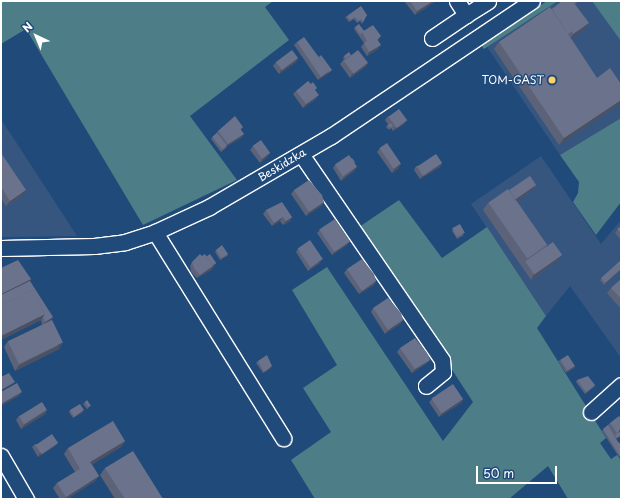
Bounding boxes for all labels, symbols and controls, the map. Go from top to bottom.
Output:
north arrow [16,16,56,56]
text: N [18,18,36,36]
place label: TOM-GAST [481,73,544,87]
marker: TOM-GAST [547,75,557,85]
street label: Beskidzka [256,146,308,184]
scale bar [478,458,559,484]
text: 50 m [483,464,514,482]

